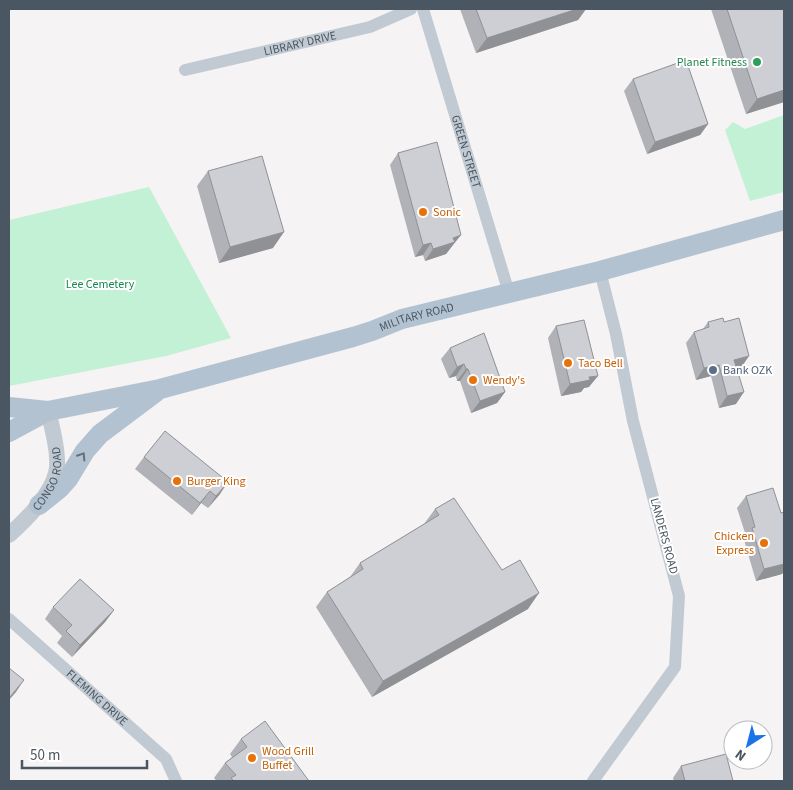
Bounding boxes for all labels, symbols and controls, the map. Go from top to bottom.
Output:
street label: LIBRARY DRIVE [262,27,338,60]
place label: Planet Fitness [677,54,747,71]
marker: Planet Fitness [751,56,763,68]
street label: GREEN STREET [447,113,485,191]
place label: Sonic [433,204,461,221]
marker: Sonic [417,206,429,218]
park label: Lee Cemetery [66,276,135,293]
street label: MILITARY ROAD [377,298,456,336]
place label: Taco Bell [578,355,623,372]
marker: Taco Bell [562,357,574,369]
place label: Bank OZK [723,362,772,379]
marker: Bank OZK [707,364,719,376]
place label: Wendy's [483,372,525,389]
marker: Wendy's [467,374,479,386]
street label: CONGO ROAD [28,446,66,514]
one-way arrow [76,452,85,462]
place label: Burger King [187,473,246,490]
marker: Burger King [171,475,183,487]
street label: LANDERS ROAD [646,496,682,576]
place label: Chicken Express [714,528,754,559]
marker: Chicken Express [758,537,770,549]
street label: FLEMING DRIVE [63,665,132,730]
north arrow [723,720,773,770]
scale bar [22,738,148,770]
place label: Wood Grill Buffet [262,743,314,774]
text: N [731,744,751,766]
text: 50 m [30,745,60,766]
marker: Wood Grill Buffet [246,752,258,764]

